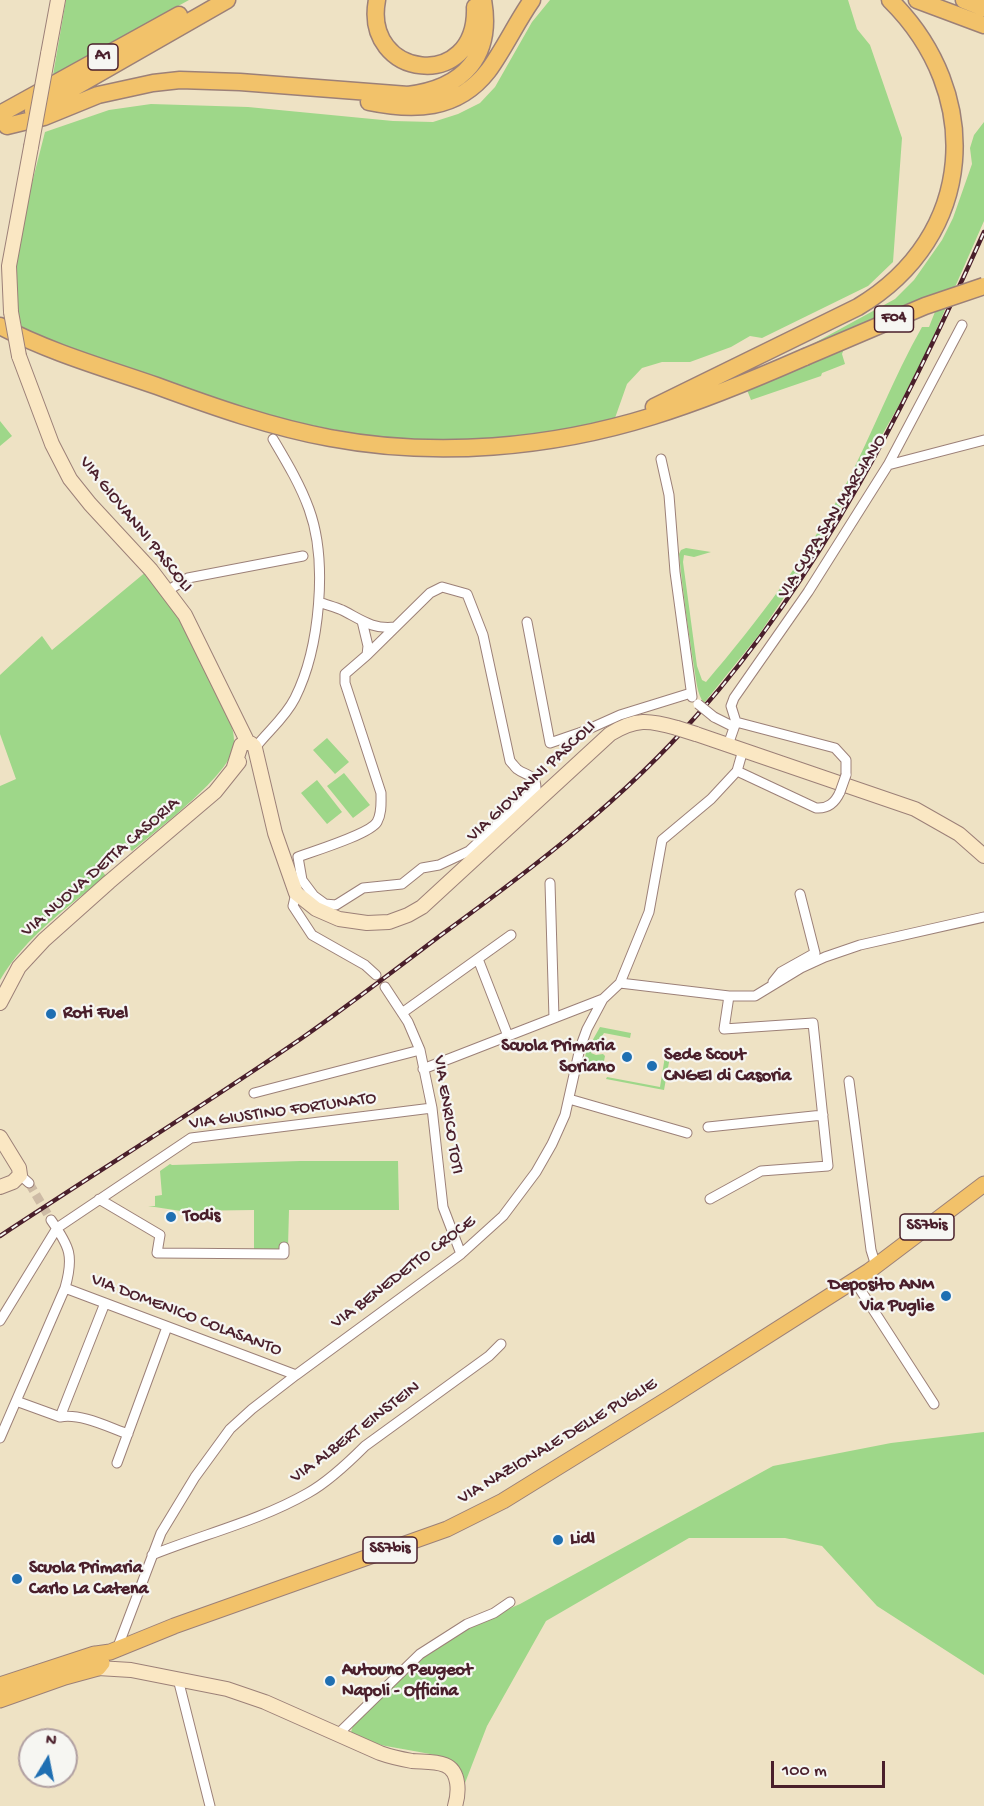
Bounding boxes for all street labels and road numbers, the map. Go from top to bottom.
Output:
road number: A1 [88,44,118,70]
road number: F04 [874,306,914,332]
street label: VIA CUPA SAN MARCIANO [774,431,892,603]
street label: VIA GIOVANNI PASCOLI [73,453,197,597]
street label: VIA GIOVANNI PASCOLI [463,717,601,847]
street label: VIA NUOVA DETTA CASORIA [17,793,185,943]
street label: VIA ENRICO TOTI [427,1054,467,1176]
street label: VIA GIUSTINO FORTUNATO [188,1088,378,1136]
street label: VIA BENEDETTO CROCE [327,1212,481,1334]
road number: SS7bis [900,1214,954,1240]
street label: VIA DOMENICO COLASANTO [88,1270,284,1362]
street label: VIA NAZIONALE DELLE PUGLIE [455,1374,661,1510]
street label: VIA ALBERT EINSTEIN [287,1377,425,1489]
road number: SS7bis [363,1537,417,1563]

